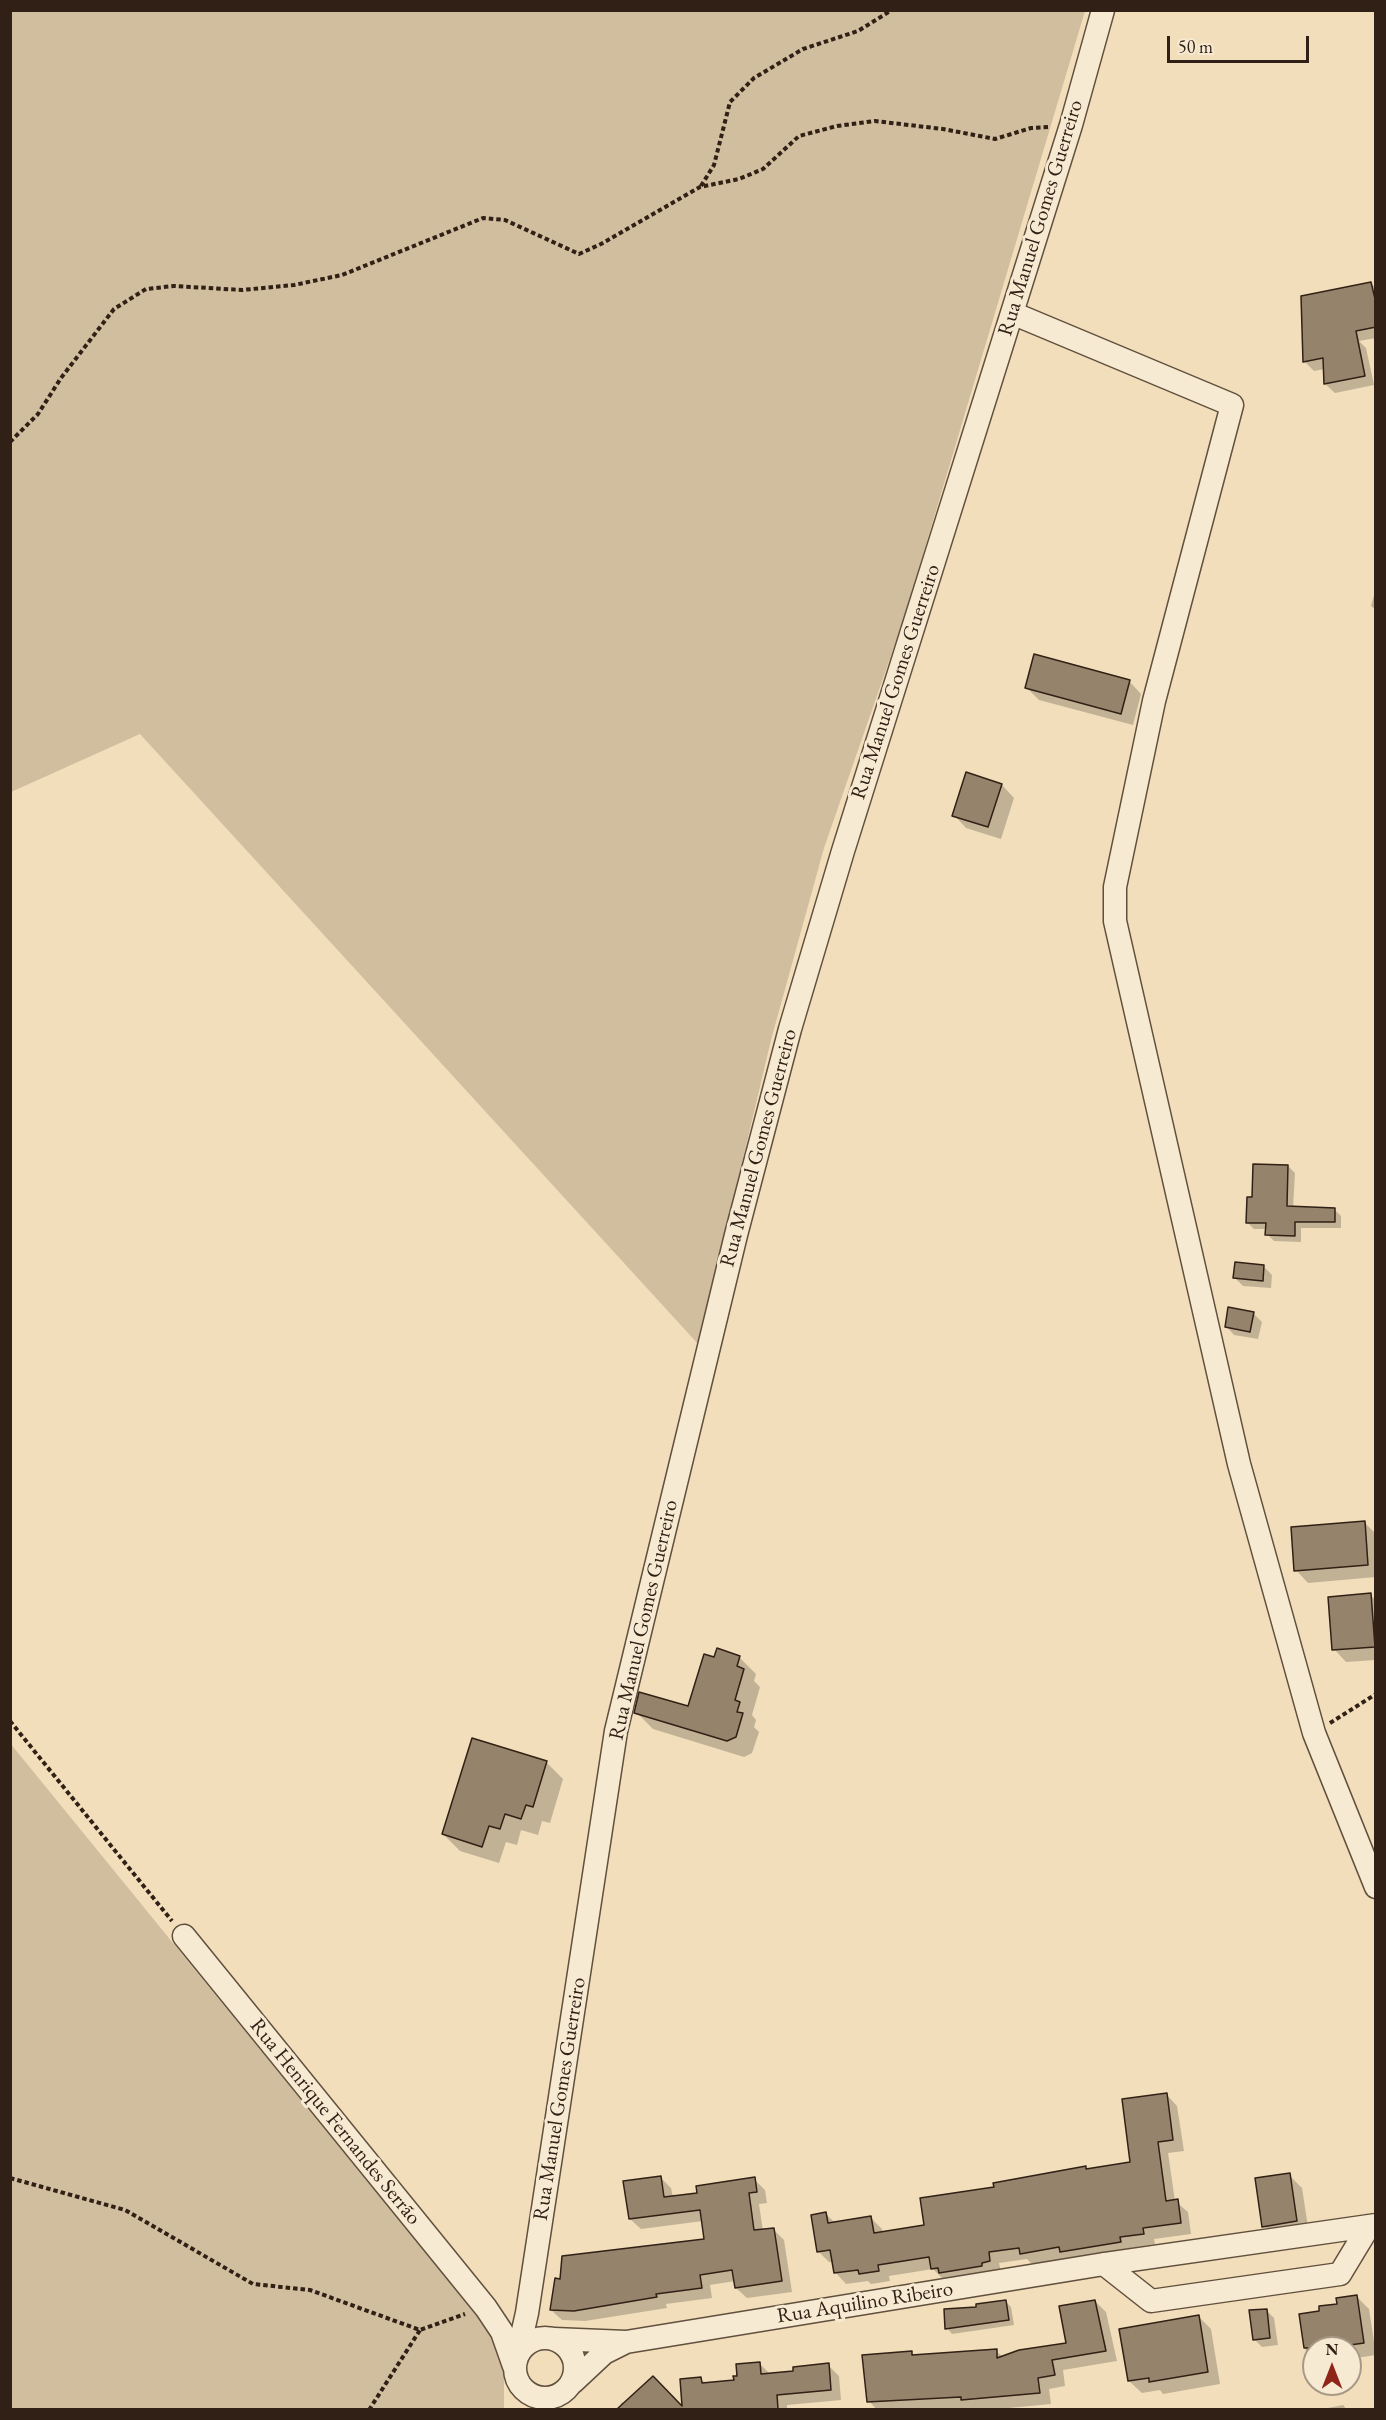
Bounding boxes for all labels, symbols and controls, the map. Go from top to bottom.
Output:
scale bar [1170,24,1312,62]
text: 50 m [1178,35,1213,58]
street label: Rua Manuel Gomes Guerreiro [993,97,1089,339]
street label: Rua Manuel Gomes Guerreiro [846,561,946,803]
street label: Rua Manuel Gomes Guerreiro [715,1026,803,1270]
street label: Rua Manuel Gomes Guerreiro [604,1497,684,1743]
street label: Rua Manuel Gomes Guerreiro [528,1976,592,2222]
street label: Rua Henrique Fernandes Serrão [244,2014,426,2230]
street label: Rua Aquilino Ribeiro [775,2277,955,2329]
north arrow [1302,2336,1362,2396]
text: N [1326,2339,1338,2360]

